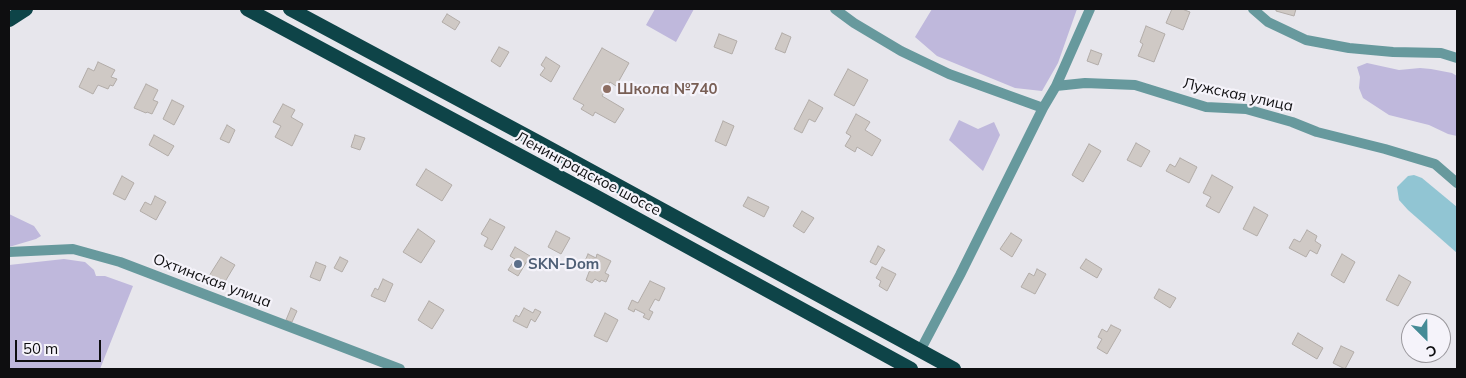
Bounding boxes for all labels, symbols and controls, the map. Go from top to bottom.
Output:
street label: Лужская улица [1181,75,1295,115]
place label: Школа №740 [617,80,717,98]
marker: Школа №740 [601,83,613,95]
street label: Ленинградское шоссе [512,128,664,220]
street label: Охтинская улица [150,250,274,312]
place label: SKN-Dom [528,255,599,273]
marker: SKN-Dom [512,258,524,270]
north arrow [1401,313,1451,363]
scale bar [18,330,104,362]
text: 50 m [23,339,58,358]
text: С [1424,341,1439,361]

